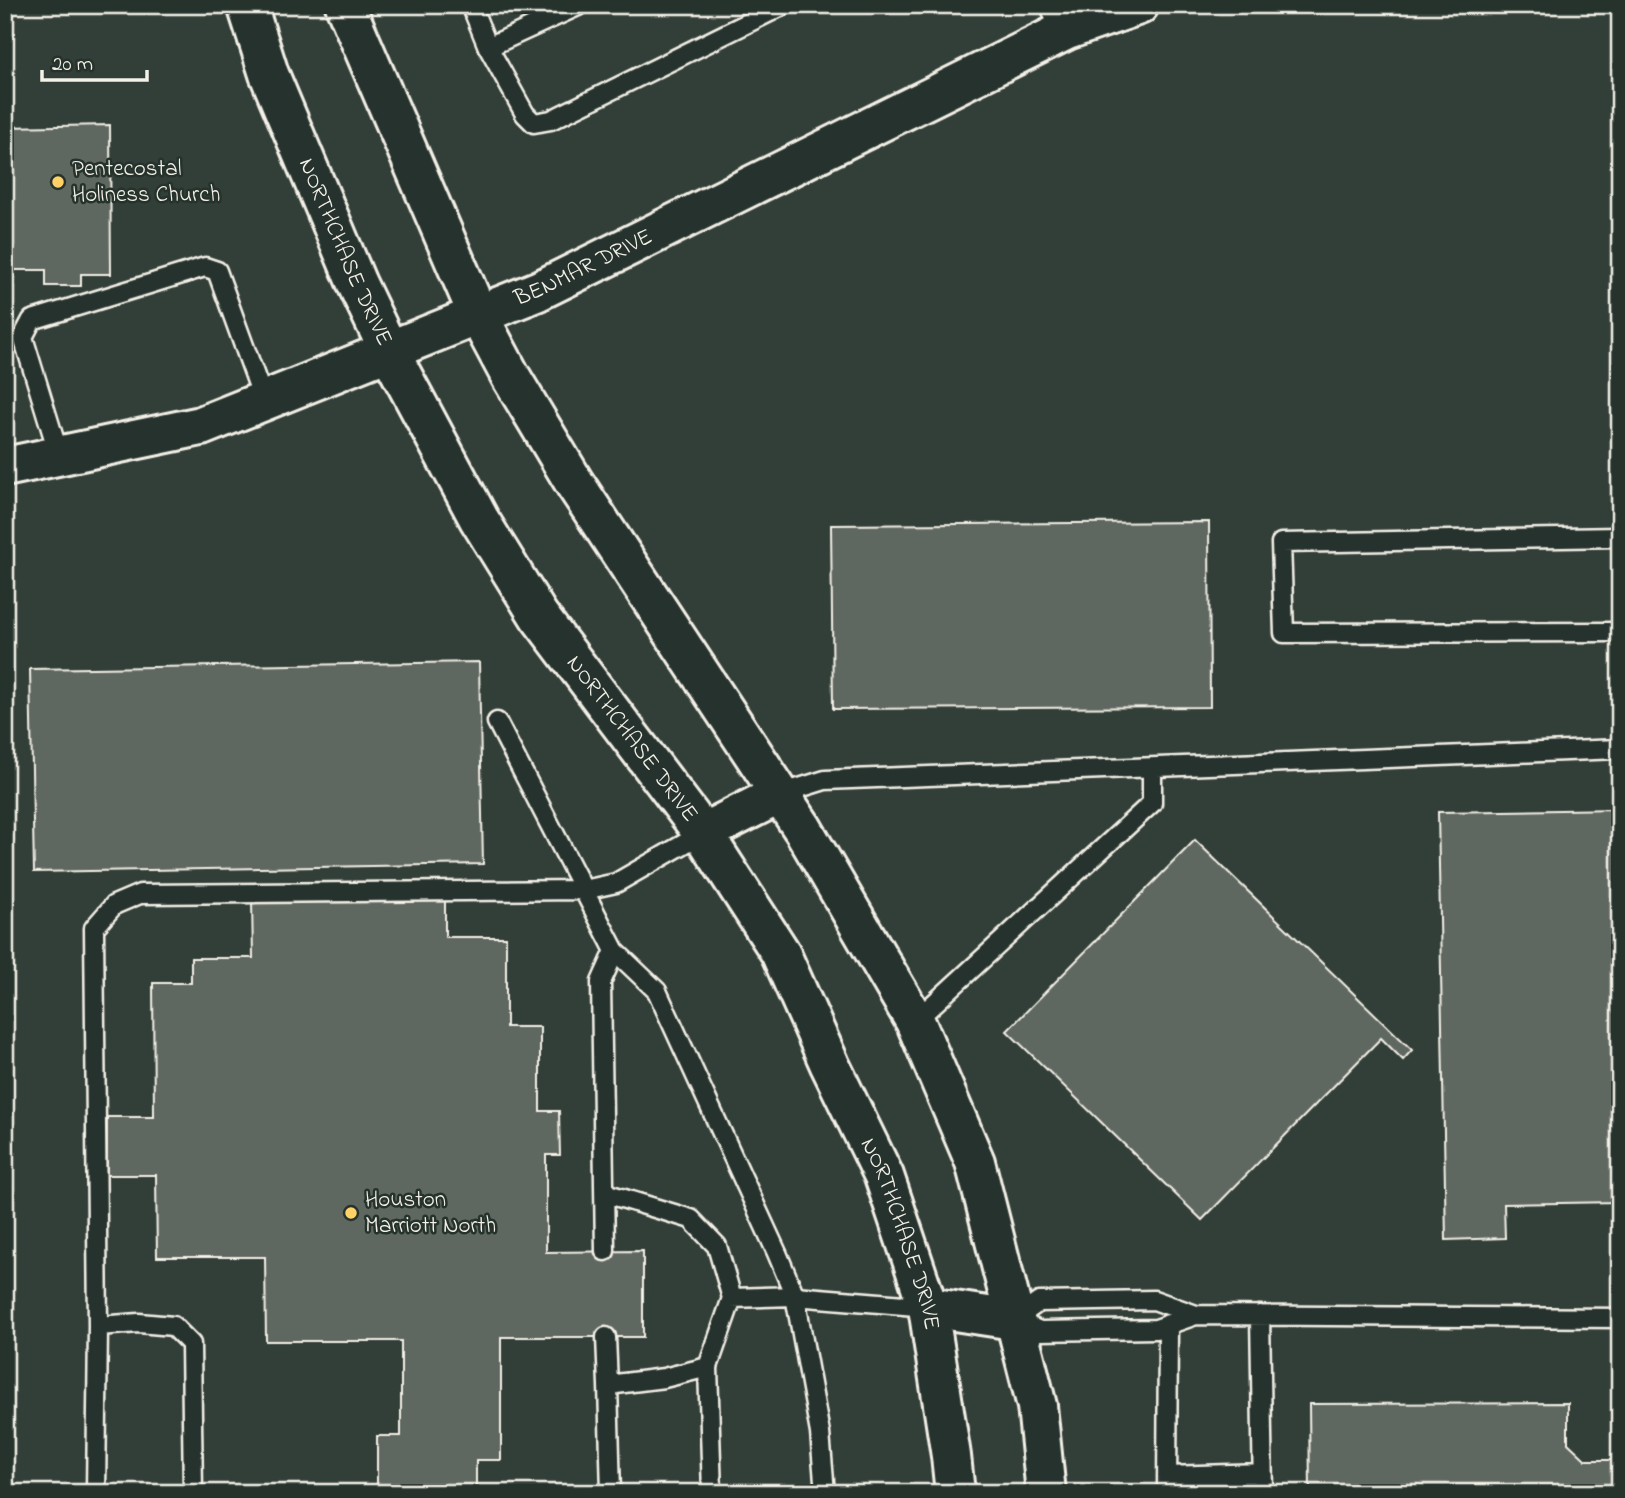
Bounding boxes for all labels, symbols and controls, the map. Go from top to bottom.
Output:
scale bar [42,38,147,82]
text: 20 m [52,50,93,80]
place label: Pentecostal Holiness Church [72,153,220,212]
street label: NORTHCHASE DRIVE [290,153,401,351]
marker: Pentecostal Holiness Church [50,174,66,190]
street label: BENMAR DRIVE [508,221,658,316]
street label: NORTHCHASE DRIVE [558,648,706,829]
street label: NORTHCHASE DRIVE [851,1132,948,1332]
place label: Houston Marriott North [365,1184,496,1243]
marker: Houston Marriott North [343,1205,359,1221]

